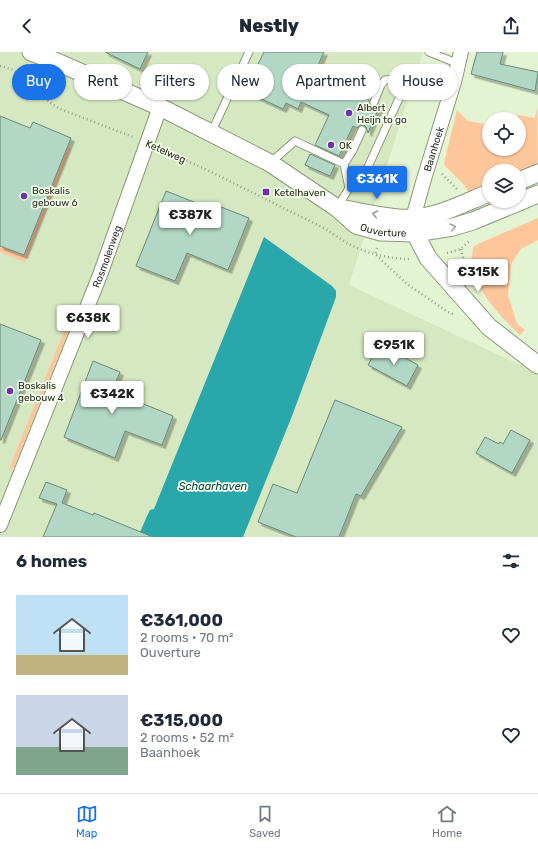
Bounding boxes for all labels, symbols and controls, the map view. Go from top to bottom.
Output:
icon: back [16,15,38,37]
text: Nestly [239,15,299,37]
icon: share [500,15,522,37]
chip: Buy [12,64,66,100]
chip: Rent [74,64,132,100]
chip: Filters [140,64,209,100]
chip: New [217,64,274,100]
chip: Apartment [282,64,380,100]
chip: House [388,64,458,100]
place label: Albert Heijn to go [357,102,407,126]
marker: Albert Heijn to go [344,108,354,118]
map controls [482,112,526,208]
button: locate [482,112,526,156]
street label: Baanhoek [422,124,447,173]
street label: Ketelweg [144,138,188,166]
marker: OK [326,140,336,150]
place label: OK [339,140,352,152]
button: layers [482,164,526,208]
pin: €361K [349,166,405,200]
text: €361K [356,171,398,186]
place label: Boskalis gebouw 6 [32,185,78,209]
marker: Ketelhaven [261,187,271,197]
place label: Ketelhaven [274,187,326,199]
marker: Boskalis gebouw 6 [19,191,29,201]
pin: €387K [162,202,218,236]
text: €387K [168,207,212,222]
one-way arrow [372,210,378,219]
street label: Ouverture [359,221,407,240]
one-way arrow [450,223,457,231]
street label: Rosmolenweg [91,224,124,290]
pin: €315K [450,259,506,293]
text: €315K [457,264,499,279]
pin: €638K [60,305,116,339]
text: €638K [66,310,110,325]
pin: €951K [366,332,422,366]
text: €951K [373,337,415,352]
place label: Boskalis gebouw 4 [18,380,64,404]
pin: €342K [84,381,140,415]
marker: Boskalis gebouw 4 [5,386,15,396]
text: €342K [90,386,134,401]
water label: Schaarhaven [179,480,248,493]
icon: filters [500,550,522,572]
text: 6 homes [16,551,87,571]
text: €361,000 [140,610,223,630]
icon: home [48,611,96,659]
icon: heart [500,624,522,646]
text: 2 rooms · 70 m² [140,630,234,645]
text: Ouverture [140,645,201,660]
text: €315,000 [140,710,223,730]
icon: home [48,711,96,759]
icon: heart [500,724,522,746]
text: 2 rooms · 52 m² [140,730,234,745]
text: Baanhoek [140,745,200,760]
tab: Map [76,803,98,840]
tab: Saved [249,803,281,840]
tab: Home [432,803,462,840]

